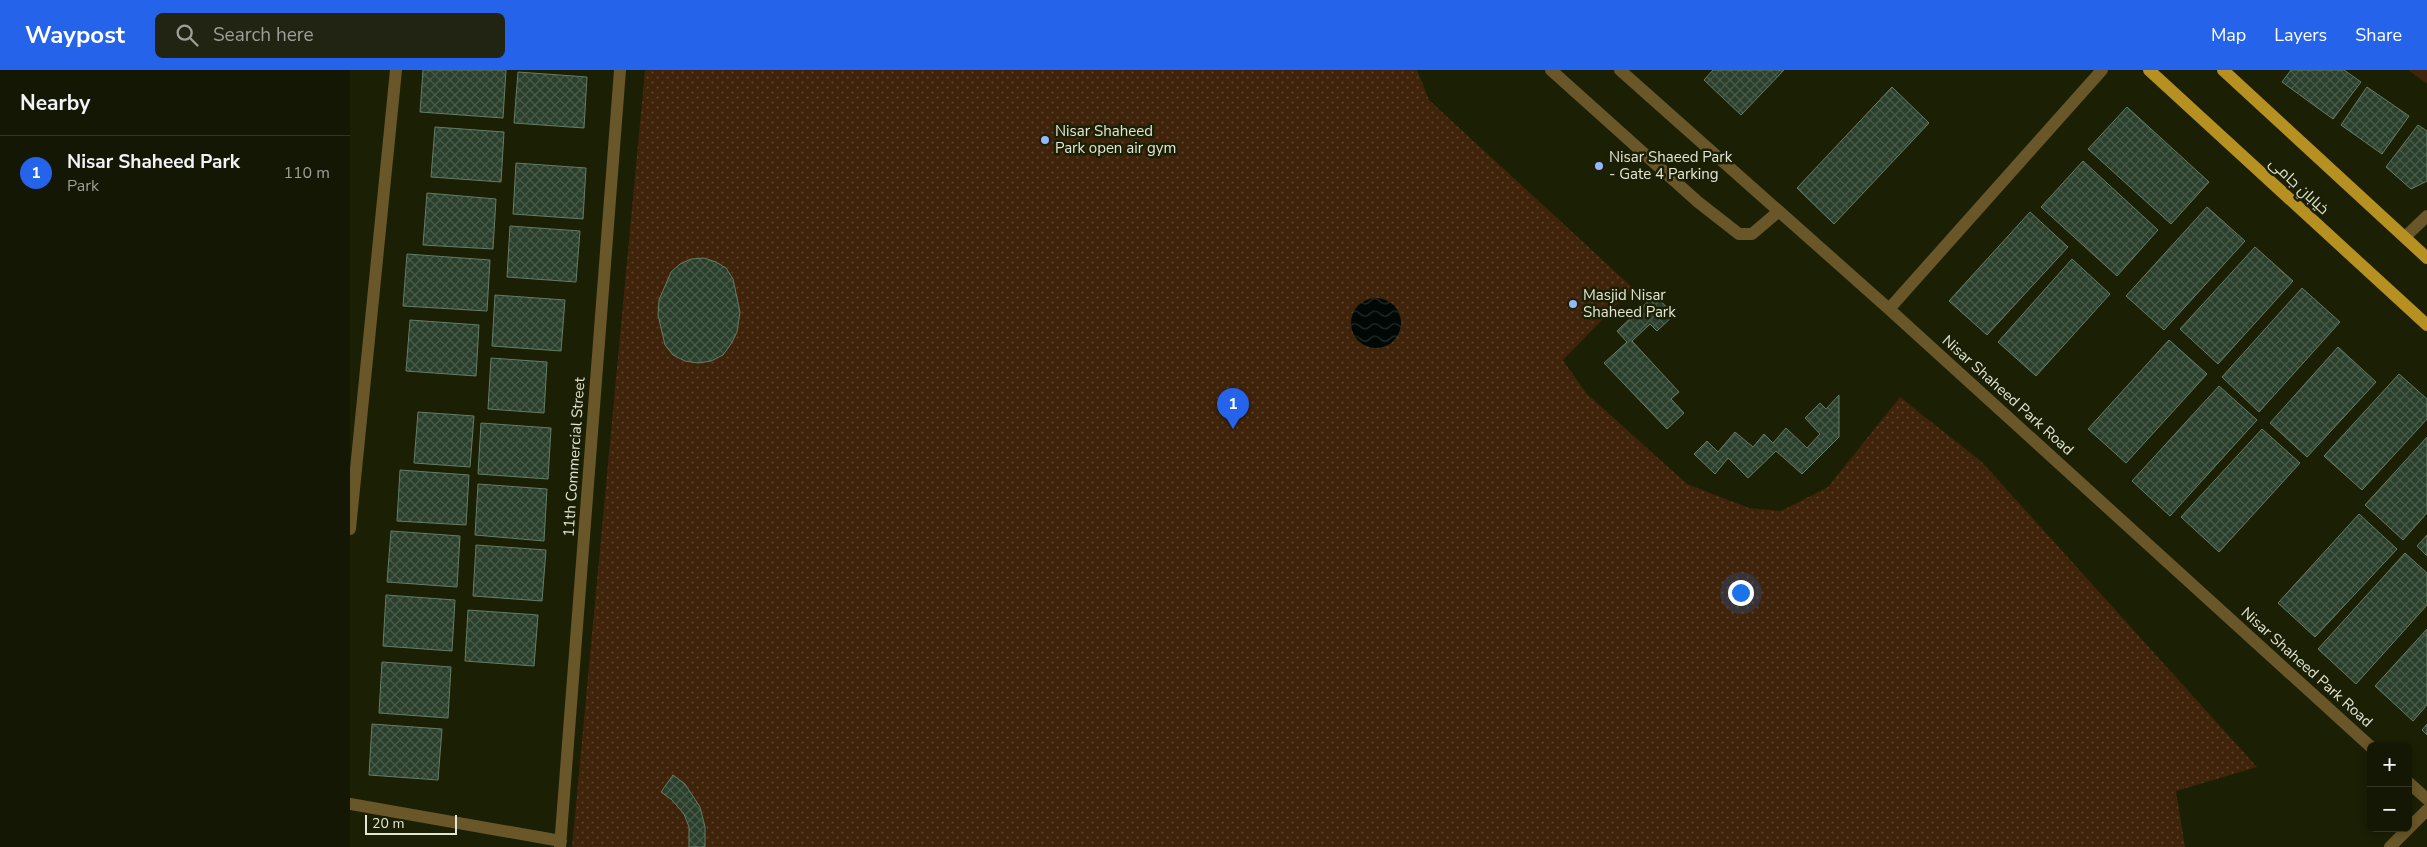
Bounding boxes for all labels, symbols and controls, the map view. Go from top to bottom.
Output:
search box [155,13,505,58]
text: Waypost [25,19,125,51]
icon: search [173,21,201,49]
text: Search here [213,22,314,48]
text: Map [2211,23,2246,47]
text: Layers [2274,23,2327,47]
text: Share [2355,23,2402,47]
text: Nearby [20,89,90,117]
place label: Nisar Shaheed Park open air gym [1055,121,1176,158]
marker: Nisar Shaheed Park open air gym [1039,134,1051,146]
place label: Nisar Shaeed Park - Gate 4 Parking [1609,147,1733,184]
text: Nisar Shaheed Park [67,149,240,175]
street label: خیابانِ جامی [2264,153,2333,219]
marker: Nisar Shaeed Park - Gate 4 Parking [1593,160,1605,172]
text: 1 [31,162,41,184]
text: 110 m [283,162,330,184]
text: Park [67,175,99,197]
place label: Masjid Nisar Shaheed Park [1583,285,1676,322]
marker: Masjid Nisar Shaheed Park [1567,298,1579,310]
street label: Nisar Shaheed Park Road [1938,331,2078,459]
street label: 11th Commercial Street [558,376,590,538]
pin: 1 [1217,388,1249,429]
your location [1728,580,1754,606]
street label: Nisar Shaheed Park Road [2237,603,2377,731]
map controls [2367,742,2412,832]
button: + [2367,742,2412,787]
button: − [2367,787,2412,832]
scale bar [365,812,458,835]
text: 20 m [372,814,404,833]

